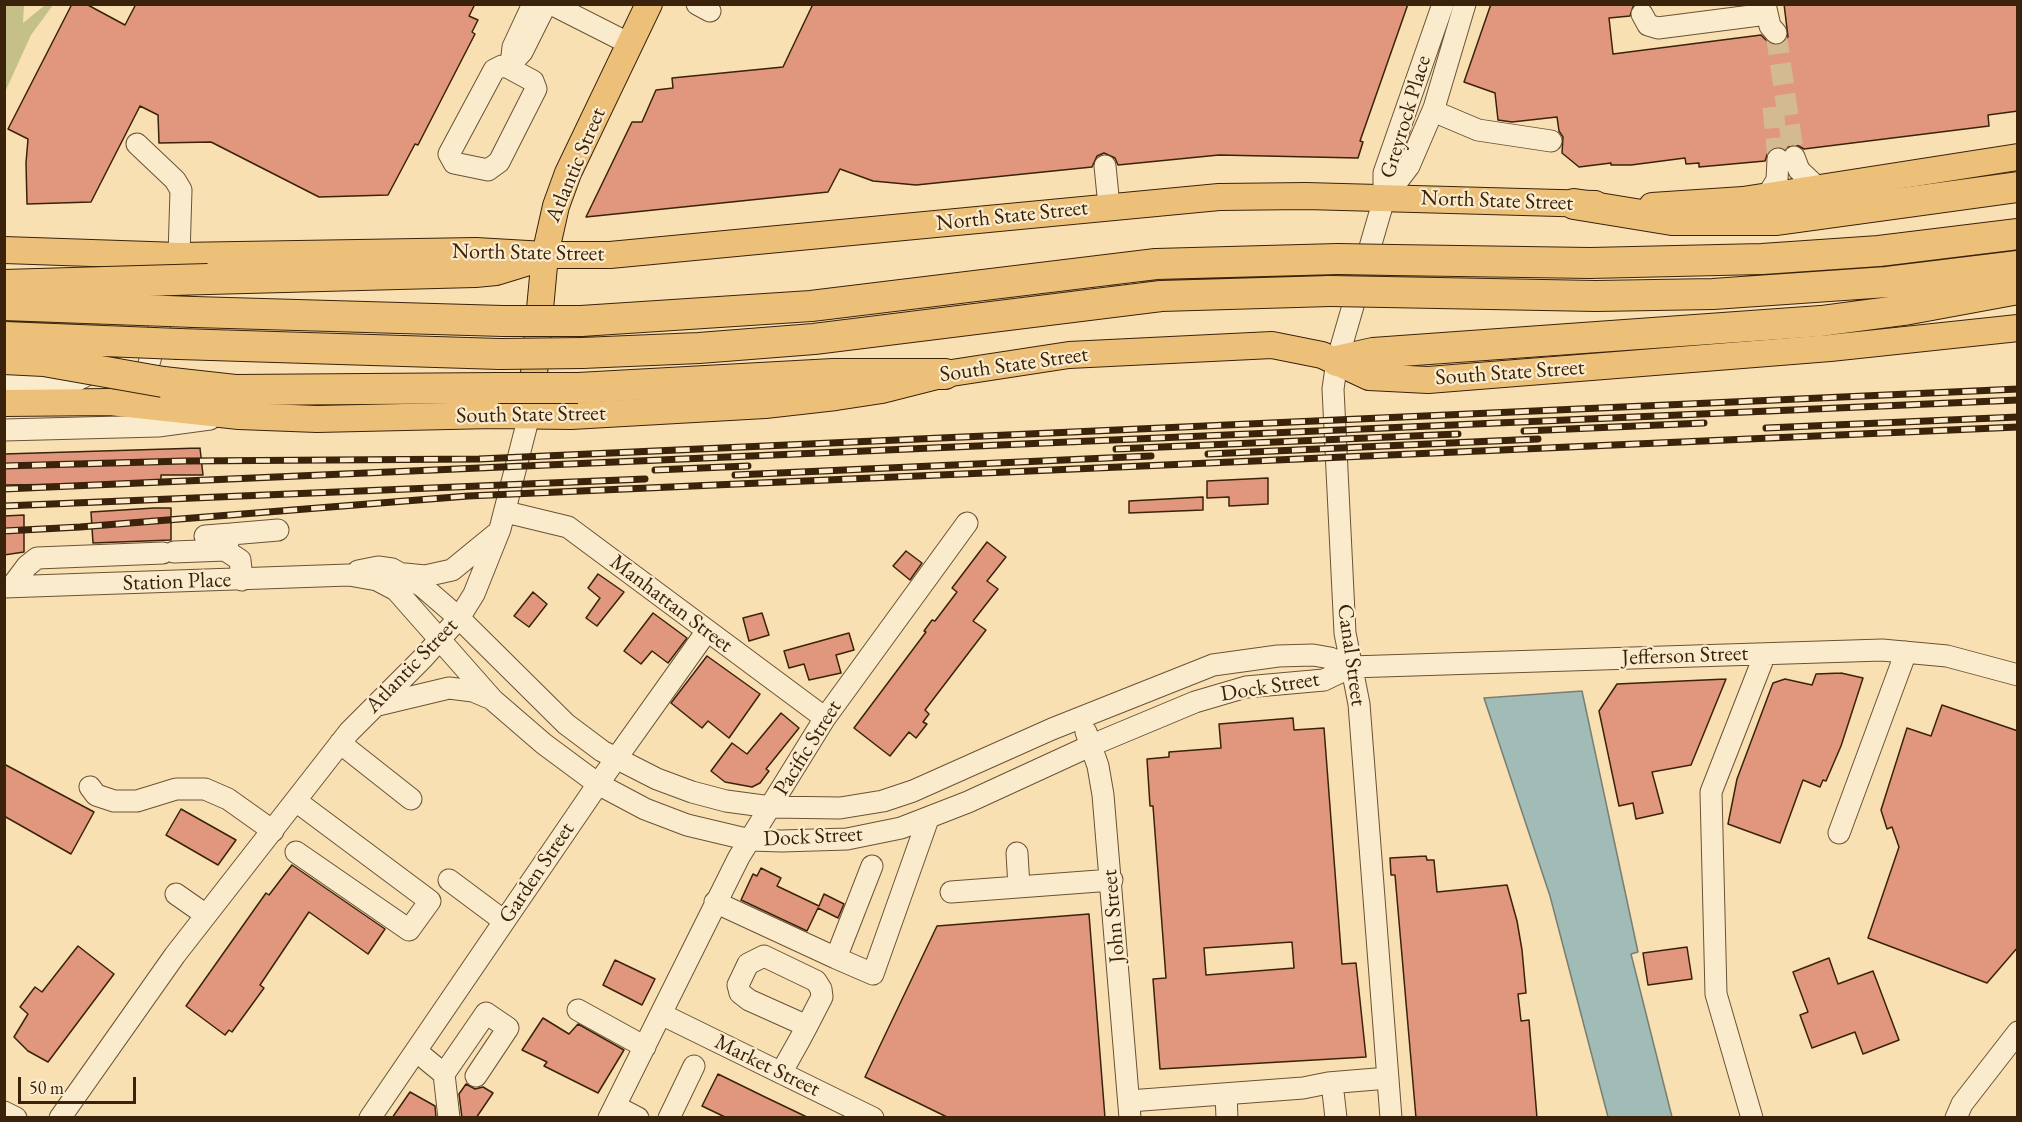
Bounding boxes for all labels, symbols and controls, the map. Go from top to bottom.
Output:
street label: Greyrock Place [1375,53,1437,181]
street label: Atlantic Street [540,104,612,226]
street label: North State Street [1420,185,1574,217]
street label: North State Street [935,195,1089,237]
street label: North State Street [452,238,604,268]
street label: South State Street [938,342,1090,388]
street label: South State Street [1435,355,1585,391]
street label: South State Street [456,400,606,430]
street label: Manhattan Street [604,549,738,659]
street label: Station Place [122,567,232,597]
street label: Canal Street [1331,602,1371,708]
street label: Atlantic Street [360,613,464,719]
street label: Jefferson Street [1621,641,1749,671]
street label: Dock Street [1219,666,1321,708]
street label: Pacific Street [768,696,848,800]
street label: Garden Street [494,817,580,929]
street label: Dock Street [763,821,863,853]
street label: John Street [1097,868,1131,964]
street label: Market Street [710,1029,824,1103]
scale bar [21,1065,140,1103]
text: 50 m [29,1076,64,1099]

